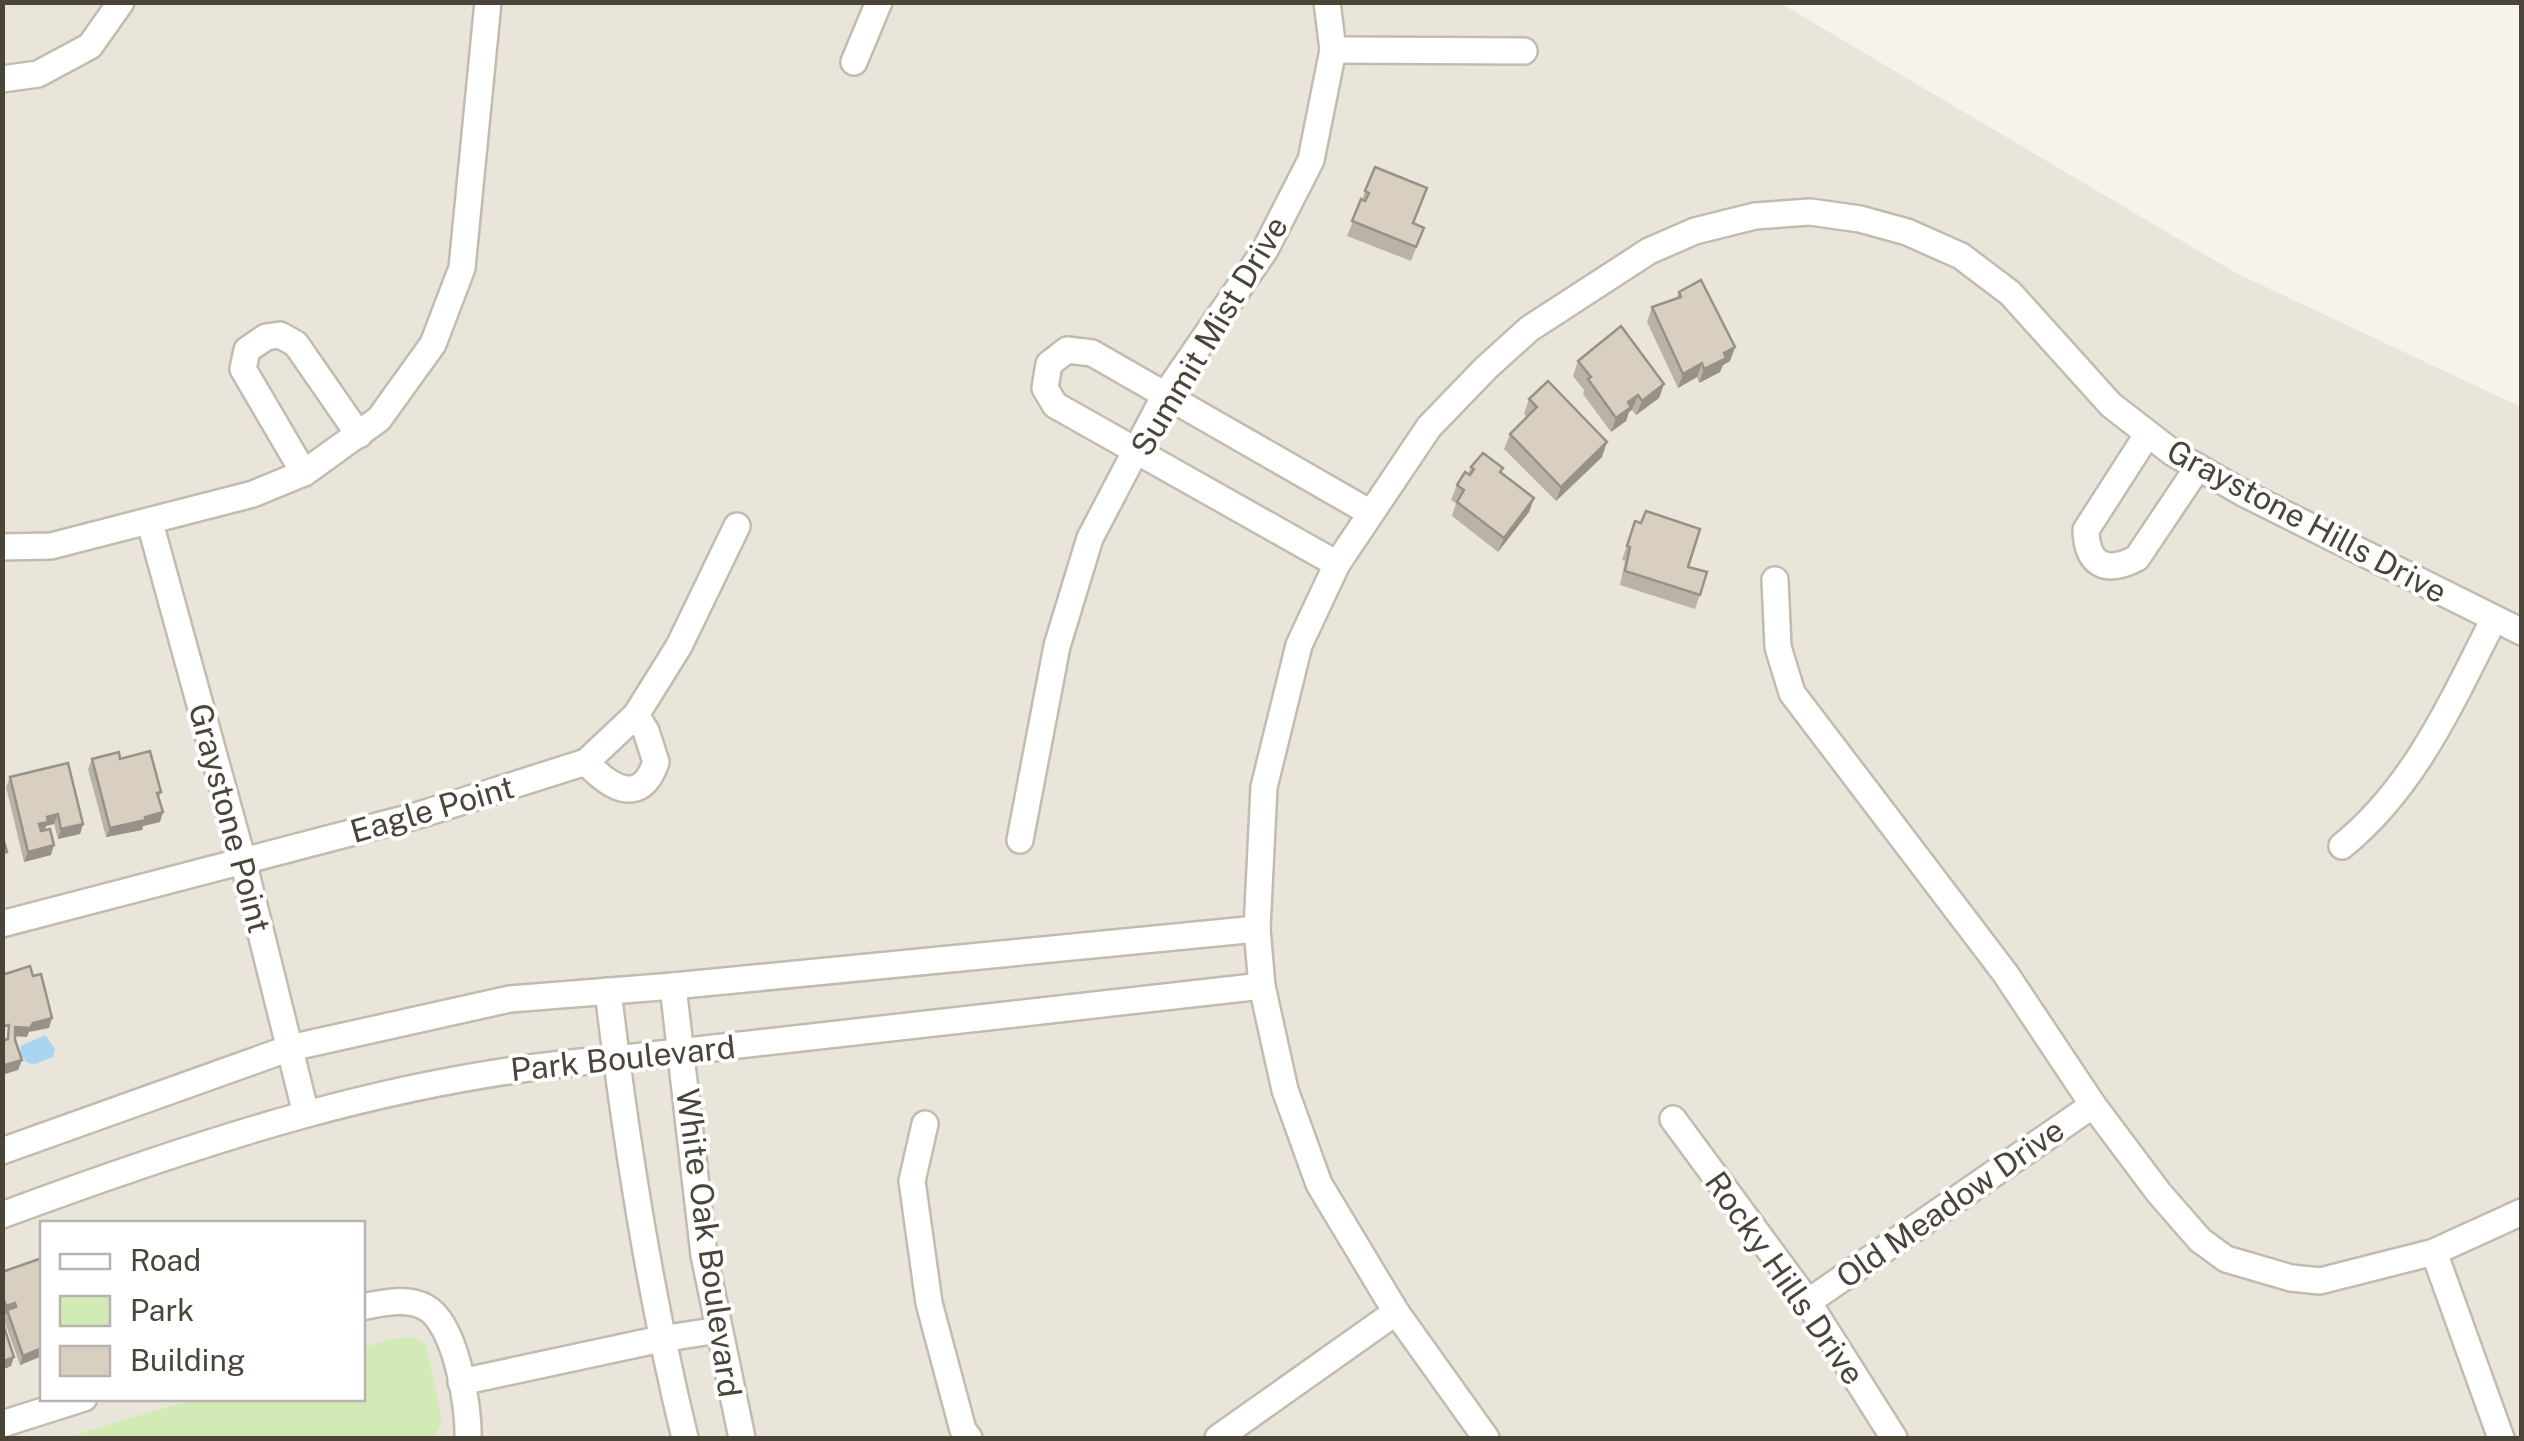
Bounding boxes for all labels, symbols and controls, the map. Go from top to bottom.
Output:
street label: Summit Mist Drive [1123,210,1295,462]
street label: Graystone Hills Drive [2161,432,2453,610]
street label: Graystone Point [182,699,278,937]
street label: Eagle Point [346,768,518,850]
street label: Park Boulevard [509,1028,737,1088]
street label: White Oak Boulevard [669,1086,749,1400]
street label: Old Meadow Drive [1829,1111,2071,1295]
street label: Rocky Hills Drive [1698,1165,1872,1391]
legend [40,1221,365,1401]
text: Road [130,1242,201,1278]
text: Park [130,1292,194,1328]
text: Building [130,1342,245,1378]

